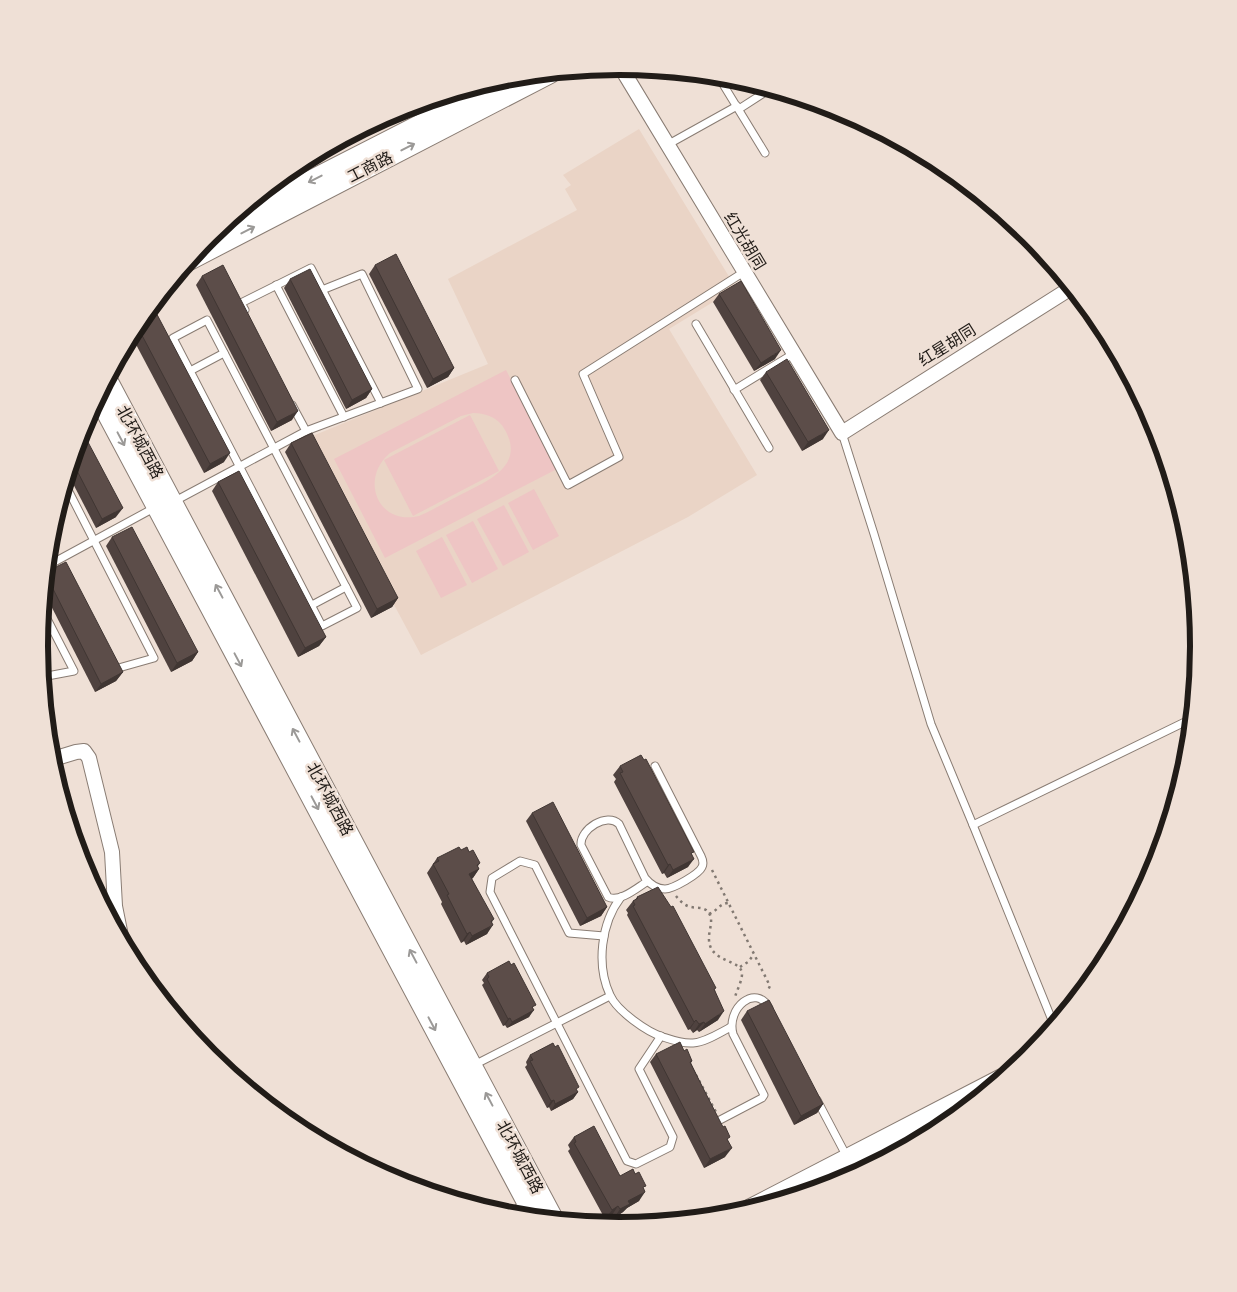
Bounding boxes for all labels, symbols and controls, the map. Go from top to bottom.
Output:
one-way arrow [400,142,415,151]
street label: 工商路 [344,148,396,186]
one-way arrow [307,174,322,184]
street label: 红光胡同 [720,209,770,273]
one-way arrow [240,225,255,234]
street label: 红星胡同 [915,320,979,370]
street label: 北环城西路 [113,402,167,482]
one-way arrow [117,431,126,446]
one-way arrow [214,584,224,599]
one-way arrow [233,652,243,667]
one-way arrow [290,728,300,742]
street label: 北环城西路 [303,759,357,839]
one-way arrow [310,795,320,810]
one-way arrow [408,948,418,963]
one-way arrow [428,1016,437,1031]
one-way arrow [484,1092,493,1107]
street label: 北环城西路 [493,1117,547,1197]

